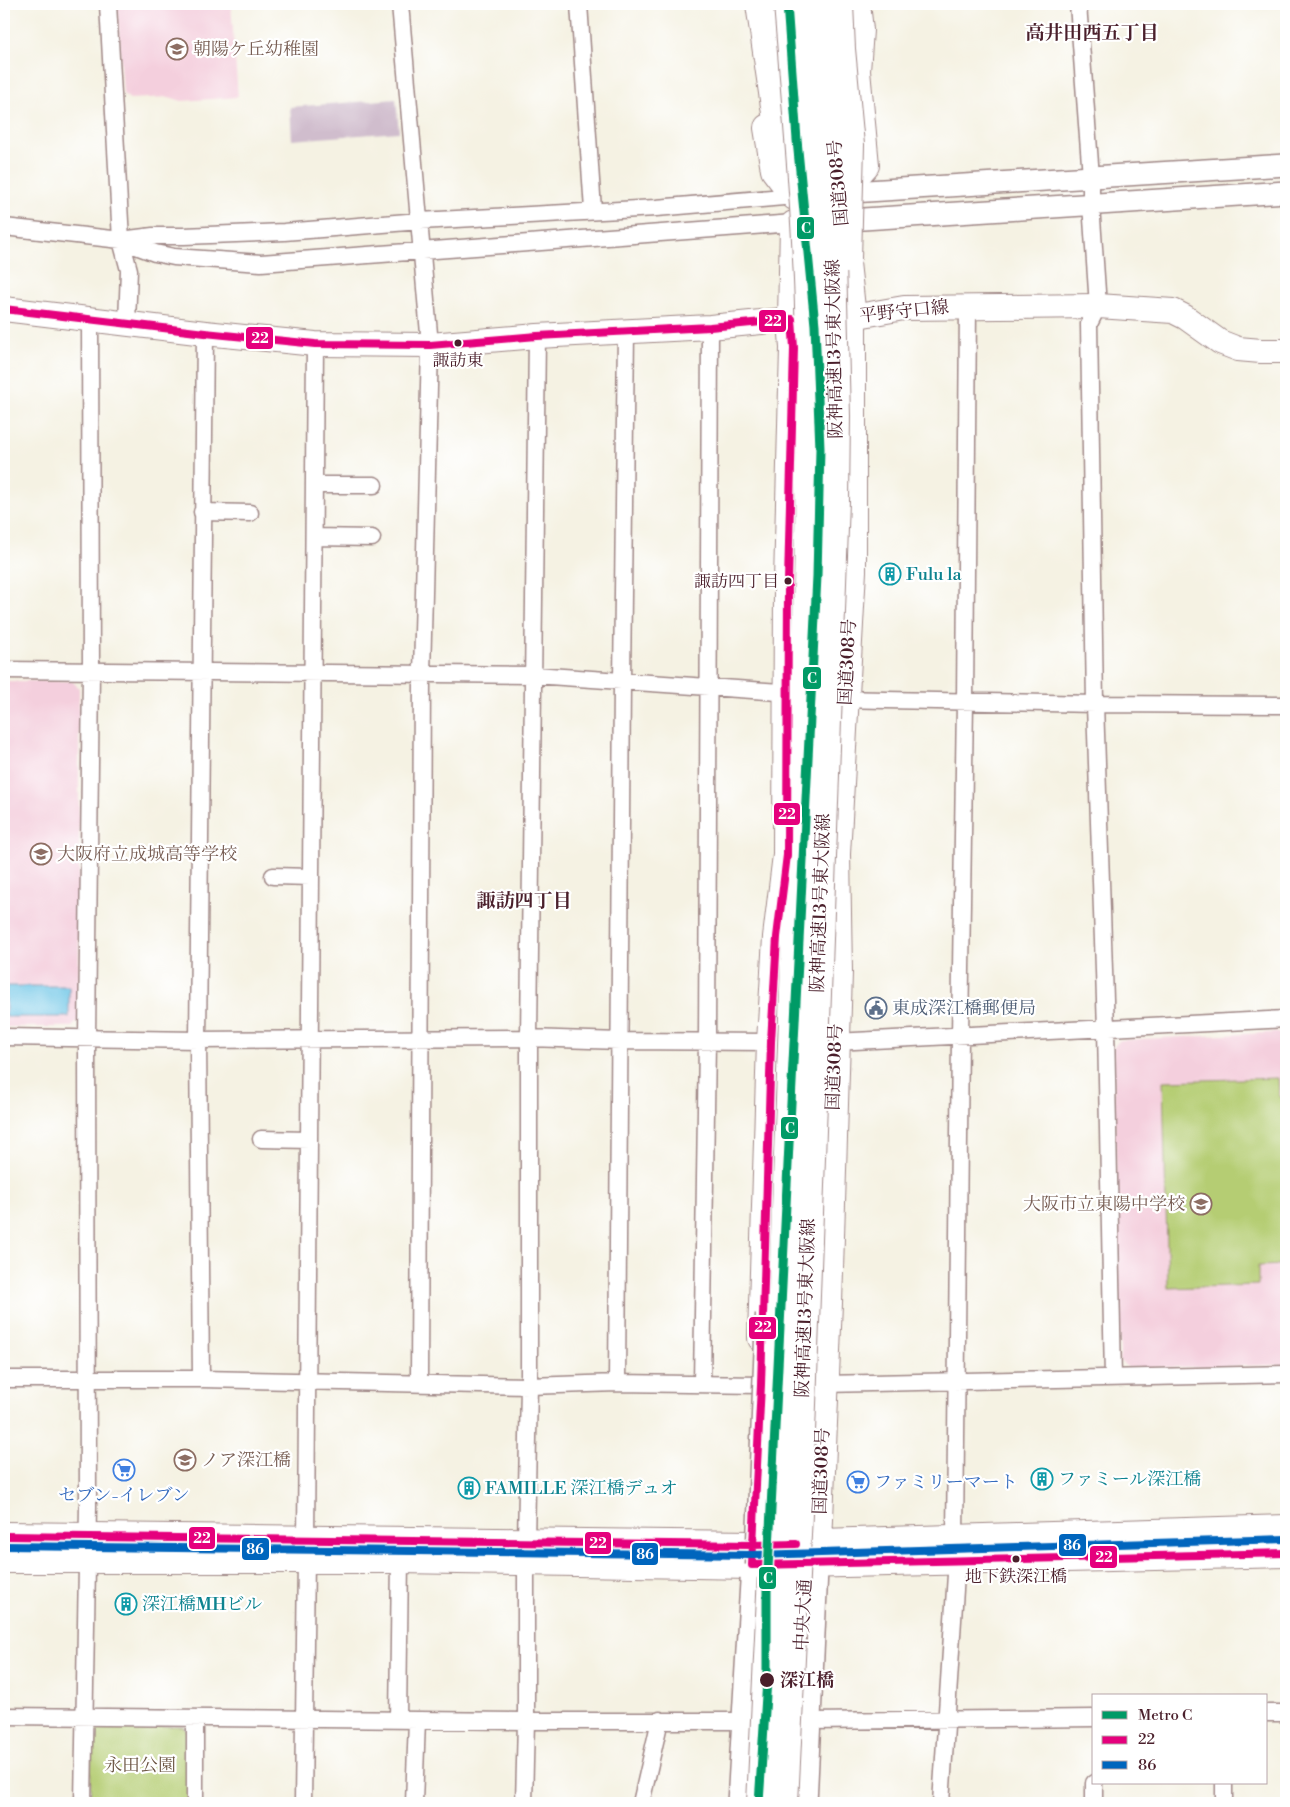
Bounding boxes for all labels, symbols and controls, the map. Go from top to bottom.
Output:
district label: 高井田西五丁目 [1025,21,1159,45]
school or university icon: 朝陽ケ丘幼稚園 [165,37,189,61]
place label: 朝陽ケ丘幼稚園 [193,38,319,61]
street label: 国道308号 [823,139,854,227]
line badge: C [796,216,815,240]
text: C [801,220,811,238]
street label: 阪神高速13号東大阪線 [821,259,848,439]
street label: 平野守口線 [858,295,950,328]
line badge: 22 [758,309,787,333]
text: 22 [764,313,782,331]
line badge: 22 [245,326,274,350]
text: 22 [251,330,269,348]
marker: 諏訪東 [453,338,463,348]
place label: 諏訪東 [433,350,484,372]
building icon: Fulu la [878,562,902,586]
place label: Fulu la [906,563,963,586]
place label: 諏訪四丁目 [694,571,779,593]
marker: 諏訪四丁目 [783,576,793,586]
street label: 国道308号 [834,618,861,706]
line badge: C [802,666,822,690]
text: C [807,670,817,688]
line badge: 22 [773,802,801,826]
text: 22 [778,806,796,824]
street label: 阪神高速13号東大阪線 [806,813,835,993]
school or university icon: 大阪府立成城高等学校 [29,842,53,866]
place label: 大阪府立成城高等学校 [57,843,237,866]
district label: 諏訪四丁目 [476,889,572,913]
public building icon: 東成深江橋郵便局 [864,996,888,1020]
place label: 東成深江橋郵便局 [892,997,1036,1020]
street label: 国道308号 [821,1023,848,1111]
line badge: C [780,1116,799,1140]
text: C [785,1120,795,1138]
school or university icon: 大阪市立東陽中学校 [1189,1192,1213,1216]
place label: 大阪市立東陽中学校 [1023,1193,1185,1216]
street label: 阪神高速13号東大阪線 [791,1218,820,1398]
line badge: 22 [748,1316,777,1340]
text: 22 [754,1319,772,1337]
street label: 国道308号 [808,1427,835,1515]
school or university icon: ノア深江橋 [173,1448,197,1472]
place label: ノア深江橋 [201,1449,291,1472]
supermarket icon: セブン-イレブン [112,1458,136,1482]
building icon: ファミール深江橋 [1030,1467,1054,1491]
place label: ファミール深江橋 [1058,1468,1201,1491]
supermarket icon: ファミリーマート [846,1470,870,1494]
place label: ファミリーマート [874,1471,1018,1494]
building icon: FAMILLE 深江橋デュオ [457,1476,481,1500]
place label: FAMILLE 深江橋デュオ [485,1477,678,1500]
place label: セブン-イレブン [58,1484,190,1507]
line badge: 22 [188,1526,216,1550]
text: 22 [193,1530,211,1548]
line badge: 22 [584,1531,612,1555]
line badge: 86 [1058,1533,1087,1557]
text: 22 [589,1535,607,1553]
line badge: 86 [241,1537,270,1561]
text: 86 [1063,1537,1081,1555]
text: 86 [246,1541,264,1559]
line badge: 86 [631,1542,659,1566]
line badge: 22 [1089,1545,1118,1569]
text: 86 [636,1546,654,1564]
text: 22 [1095,1549,1113,1567]
marker: 地下鉄深江橋 [1011,1554,1021,1564]
line badge: C [758,1566,777,1590]
place label: 地下鉄深江橋 [965,1566,1067,1588]
text: C [763,1570,773,1588]
street label: 中央大通 [790,1578,817,1652]
building icon: 深江橋MHビル [114,1592,138,1616]
place label: 深江橋MHビル [142,1593,262,1616]
place label: 深江橋 [780,1669,834,1692]
marker: 深江橋 [758,1671,776,1689]
legend [1092,1694,1268,1784]
text: Metro C [1138,1706,1192,1725]
text: 22 [1138,1730,1155,1749]
park label: 永田公園 [104,1754,176,1777]
text: 86 [1138,1756,1156,1775]

